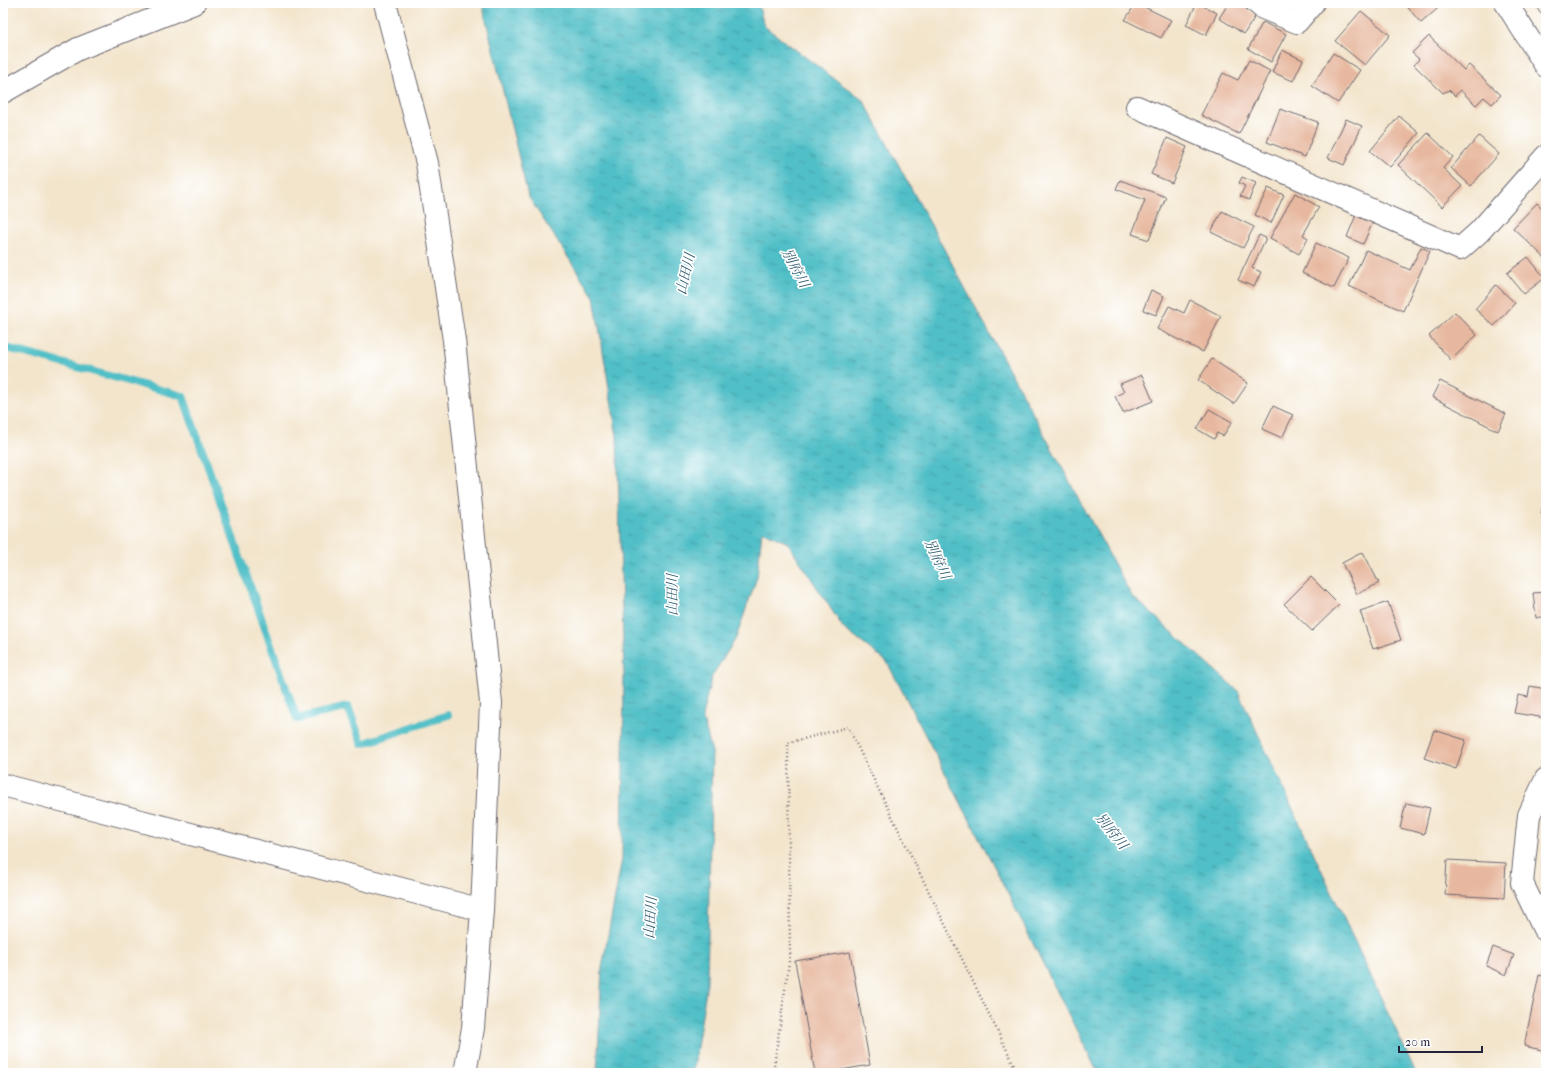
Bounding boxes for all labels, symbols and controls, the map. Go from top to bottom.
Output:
water label: 別府川 [778,246,814,293]
water label: 山田川 [672,250,699,296]
water label: 別府川 [921,537,955,584]
water label: 山田川 [664,572,681,616]
water label: 別府川 [1092,810,1133,855]
water label: 山田川 [641,894,661,940]
scale bar [1399,1028,1482,1054]
text: 20 m [1405,1035,1430,1049]

